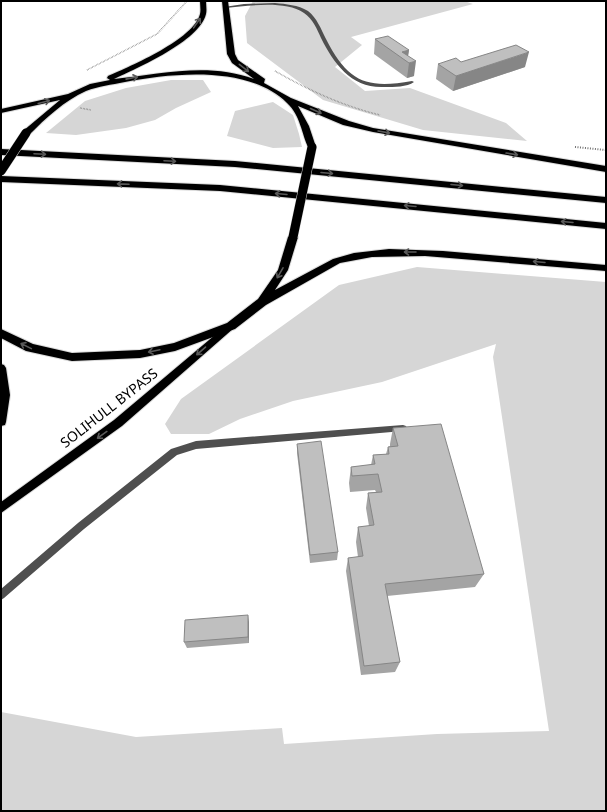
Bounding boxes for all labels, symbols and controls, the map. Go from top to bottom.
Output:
one-way arrow [193,17,201,28]
one-way arrow [239,64,250,72]
one-way arrow [125,74,138,82]
one-way arrow [37,97,50,105]
one-way arrow [309,108,321,115]
one-way arrow [377,128,390,136]
one-way arrow [33,150,46,158]
one-way arrow [505,150,518,158]
one-way arrow [163,157,176,164]
one-way arrow [320,169,333,177]
one-way arrow [117,180,130,188]
one-way arrow [450,182,463,189]
one-way arrow [275,190,288,198]
one-way arrow [404,203,417,210]
one-way arrow [561,218,574,225]
one-way arrow [404,248,417,256]
one-way arrow [533,258,546,266]
one-way arrow [276,267,284,279]
one-way arrow [20,342,32,349]
one-way arrow [196,347,206,356]
one-way arrow [148,348,161,356]
street label: SOLIHULL BYPASS [56,363,162,452]
one-way arrow [96,431,107,439]

